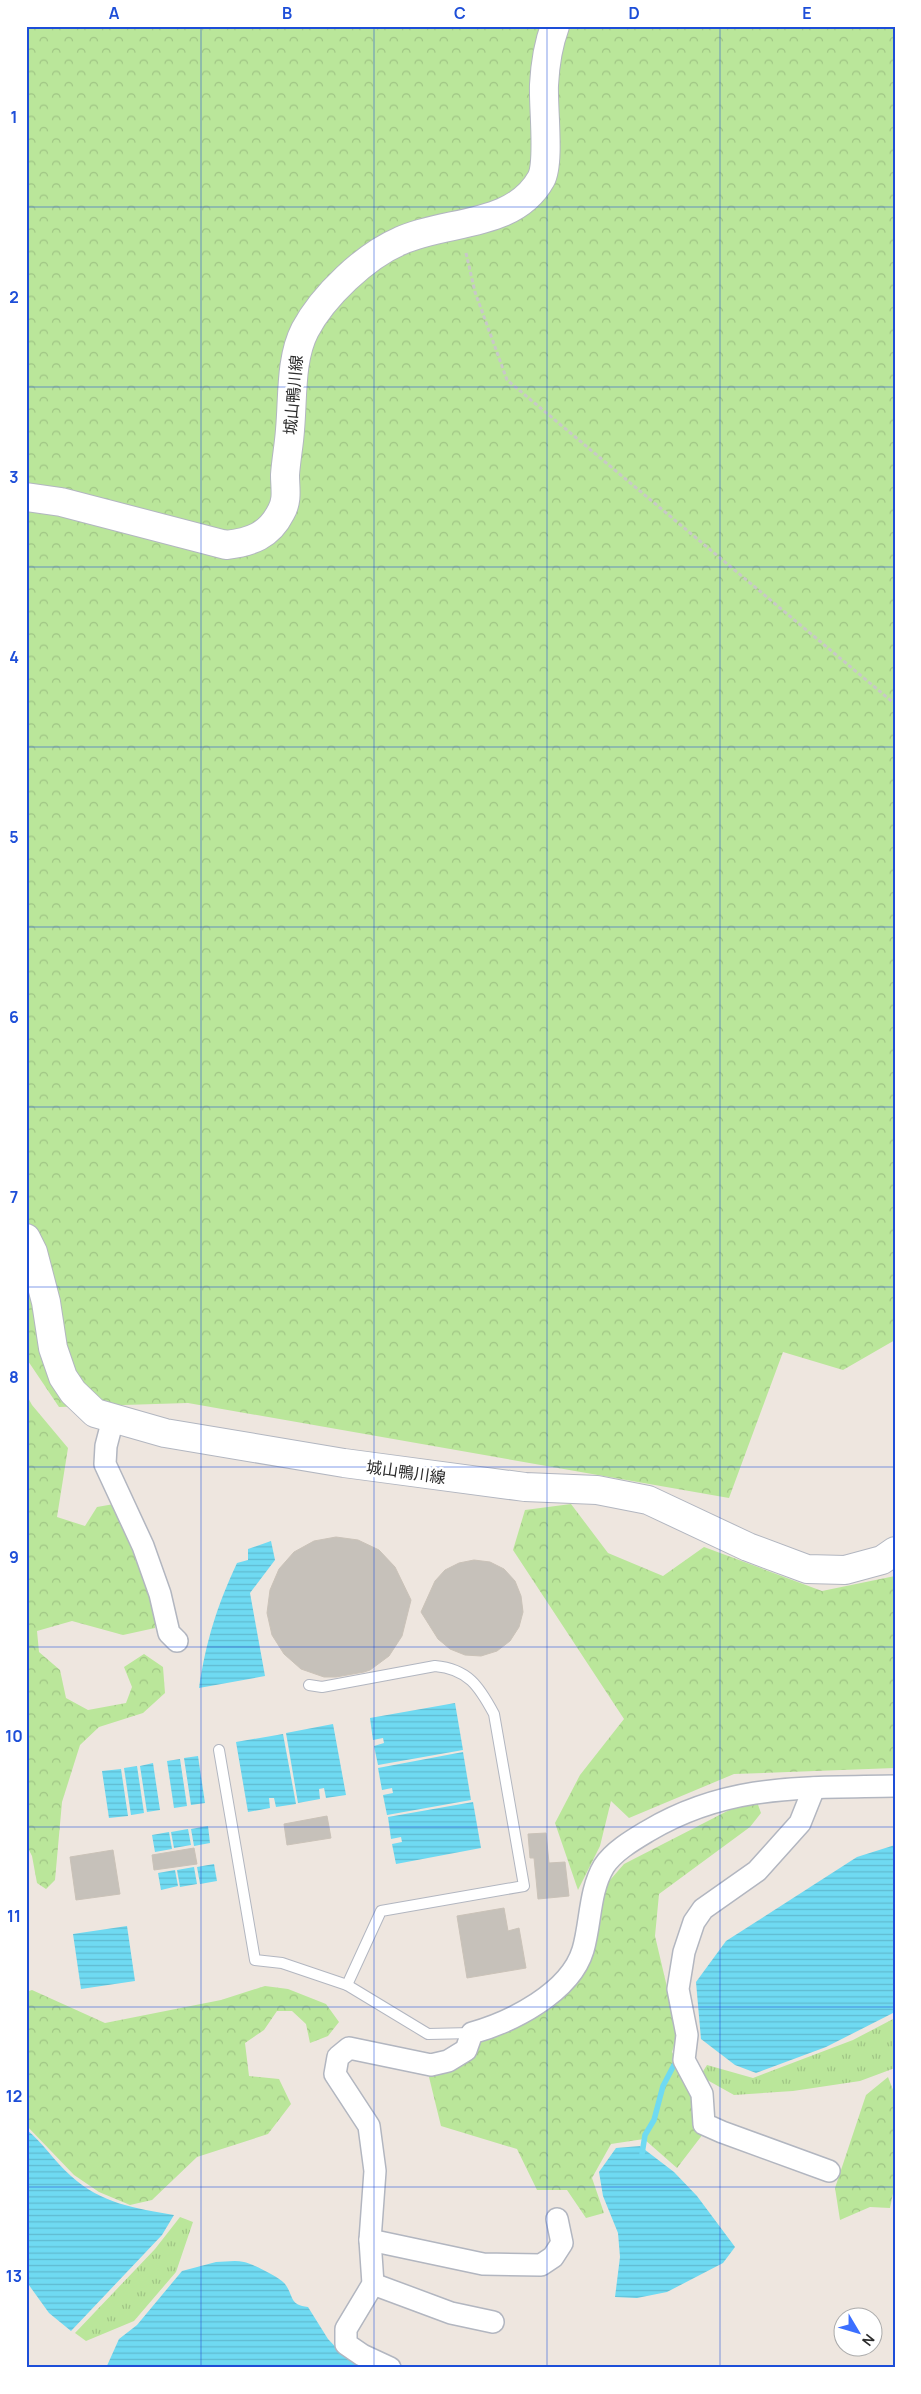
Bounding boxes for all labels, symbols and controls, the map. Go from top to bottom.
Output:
text: A [109,2,120,24]
text: B [282,2,292,24]
text: C [454,2,466,24]
text: D [628,2,640,24]
text: E [802,2,812,24]
text: 1 [10,106,18,128]
text: 2 [9,286,19,308]
street label: 城山鴨川線 [279,354,307,436]
text: 3 [9,466,19,488]
text: 4 [9,646,19,668]
text: 5 [9,826,19,848]
text: 6 [9,1006,19,1028]
text: 7 [10,1186,18,1208]
text: 8 [9,1366,19,1388]
street label: 城山鴨川線 [365,1456,447,1488]
text: 9 [9,1546,19,1568]
text: 10 [5,1725,23,1747]
text: 11 [7,1905,21,1927]
text: 12 [6,2085,22,2107]
text: 13 [6,2265,22,2287]
north arrow [834,2306,884,2356]
text: N [858,2330,879,2350]

